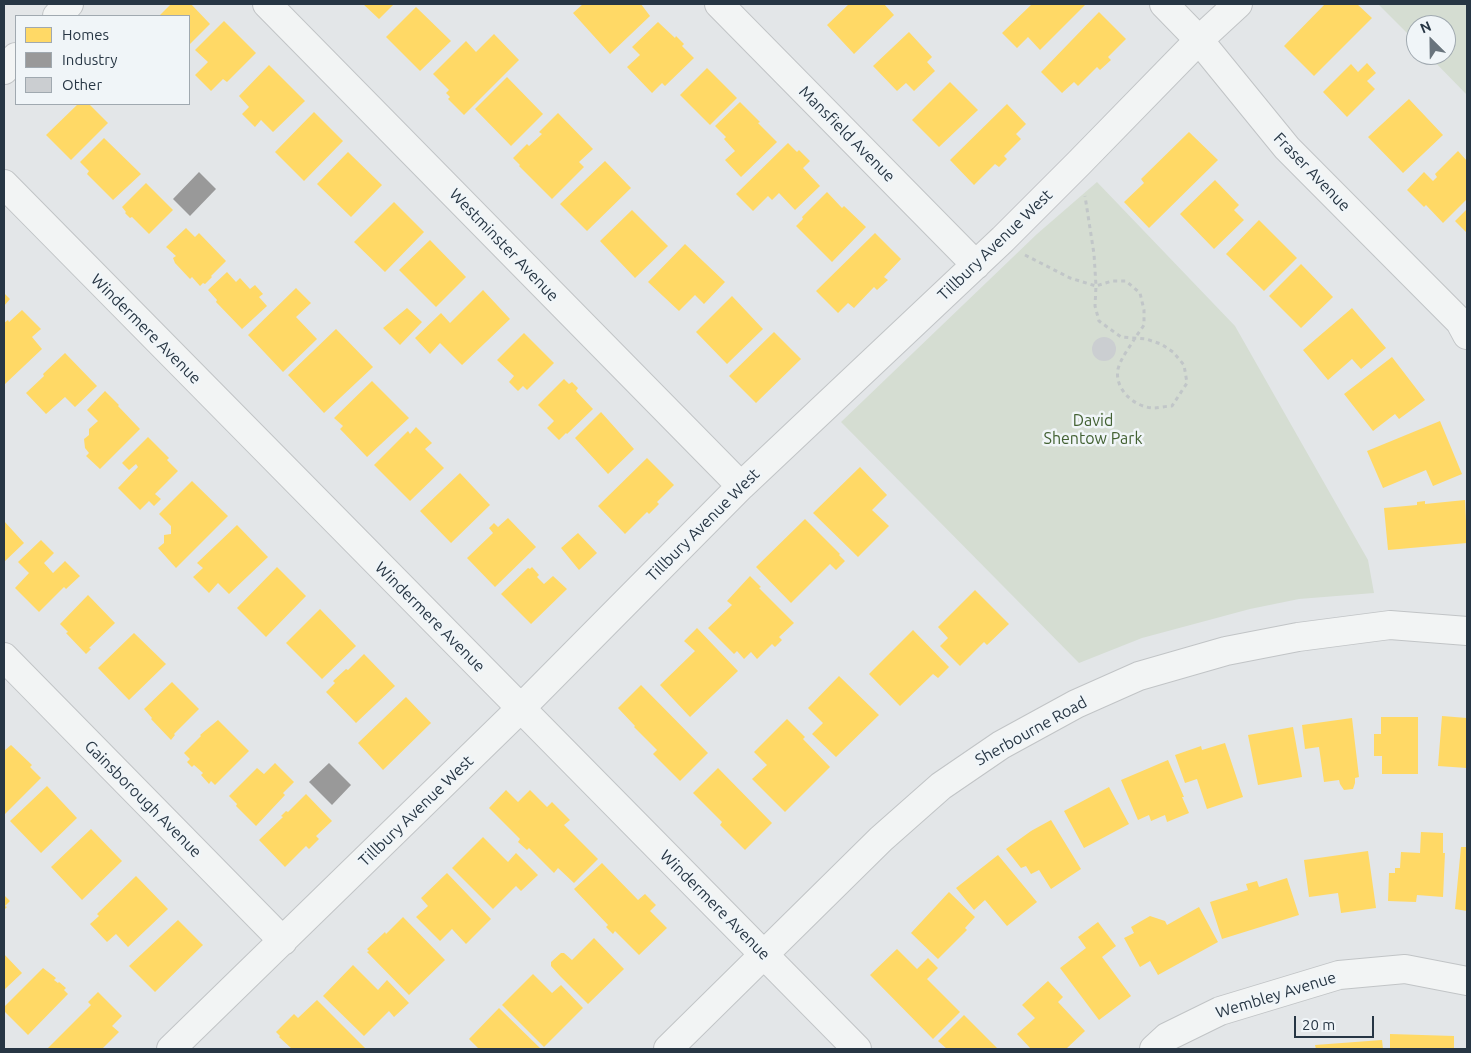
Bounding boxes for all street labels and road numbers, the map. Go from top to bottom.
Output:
street label: Mansfield Avenue [795,82,899,186]
street label: Fraser Avenue [1270,129,1354,215]
street label: Westminster Avenue [445,185,563,305]
street label: Tillbury Avenue West [934,185,1056,305]
street label: Windermere Avenue [87,270,205,388]
street label: Tillbury Avenue West [642,464,764,586]
street label: Windermere Avenue [371,558,489,676]
street label: Sherbourne Road [972,692,1090,770]
street label: Gainsborough Avenue [80,736,206,862]
street label: Tillbury Avenue West [355,751,477,871]
street label: Windermere Avenue [656,846,774,964]
street label: Wembley Avenue [1213,968,1339,1022]

